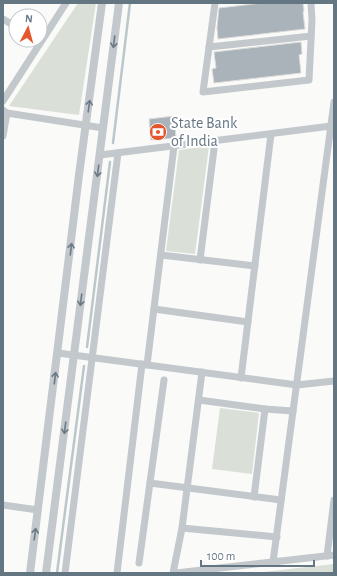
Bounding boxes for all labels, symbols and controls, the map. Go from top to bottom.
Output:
north arrow [8,8,48,48]
text: N [25,13,33,24]
one-way arrow [111,35,118,48]
one-way arrow [85,100,93,113]
place label: State Bank of India [171,115,238,149]
bank icon: State Bank of India [148,122,168,142]
one-way arrow [94,164,102,177]
one-way arrow [67,242,74,255]
one-way arrow [77,293,85,306]
one-way arrow [51,372,59,385]
one-way arrow [61,422,69,435]
one-way arrow [31,528,39,541]
scale bar [201,542,314,568]
text: 100 m [207,550,235,562]

